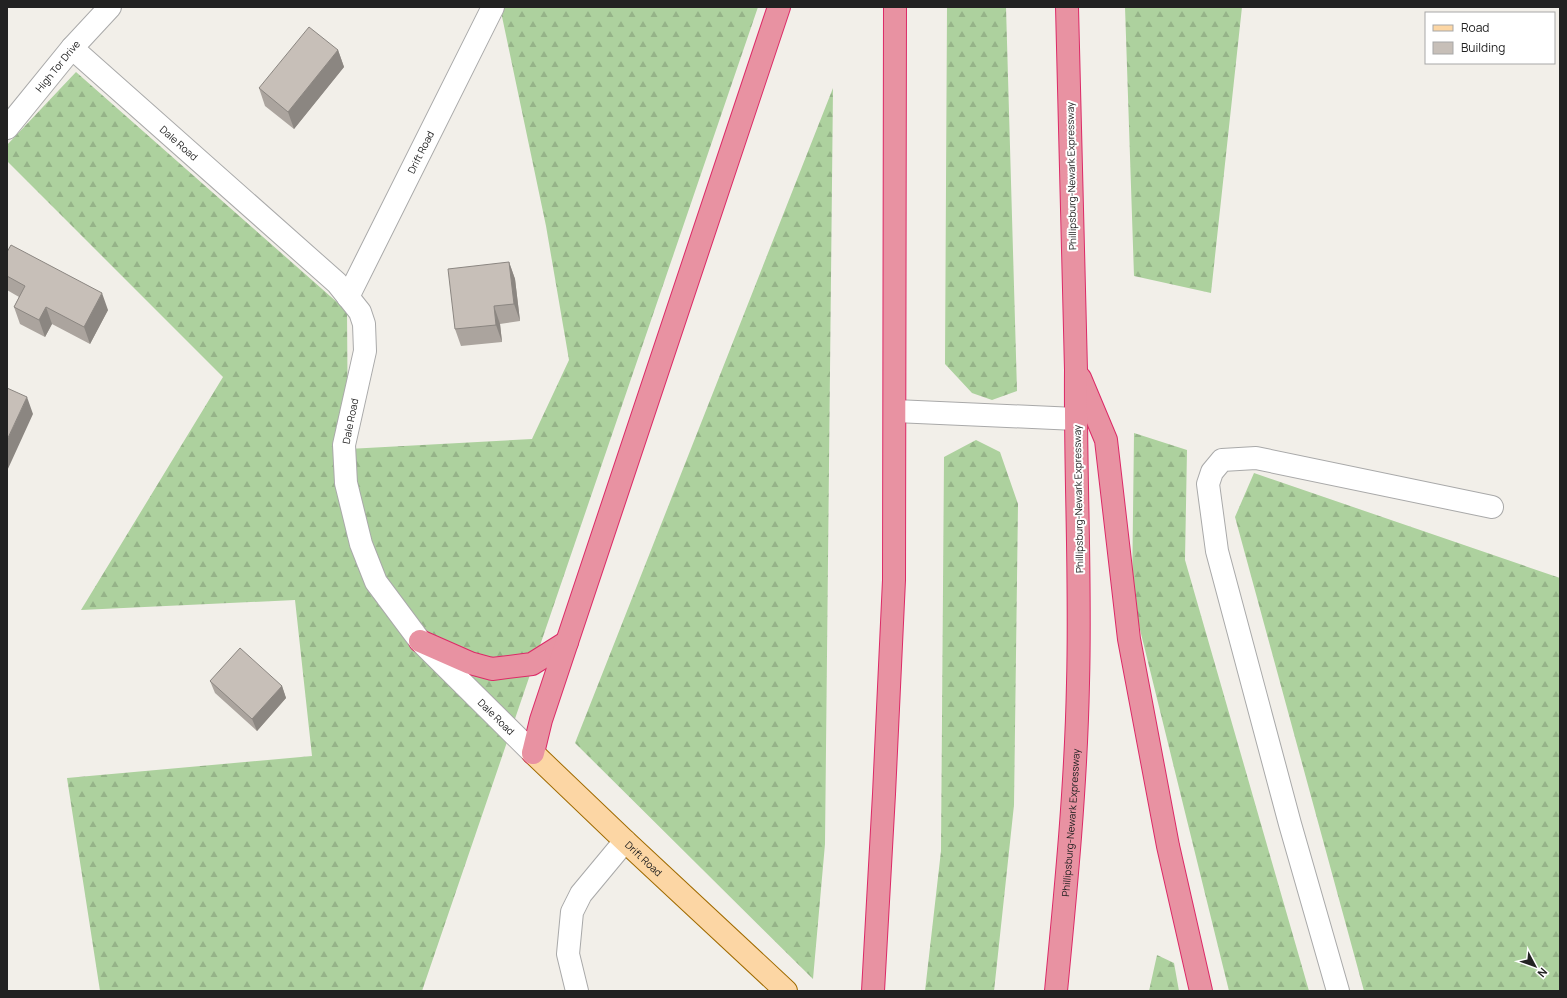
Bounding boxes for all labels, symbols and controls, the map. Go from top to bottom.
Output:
legend [1425,12,1555,64]
text: Road [1461,19,1489,36]
street label: High Tor Drive [32,37,83,95]
text: Building [1461,39,1505,56]
street label: Phillipsburg-Newark Expressway [1063,101,1079,250]
street label: Dale Road [157,122,201,163]
street label: Drift Road [404,128,437,176]
street label: Dale Road [339,397,361,445]
street label: Phillipsburg-Newark Expressway [1070,424,1086,573]
street label: Dale Road [475,695,518,738]
street label: Phillipsburg-Newark Expressway [1058,747,1083,897]
street label: Drift Road [622,838,665,879]
north arrow [1515,946,1555,986]
text: N [1535,965,1551,981]

